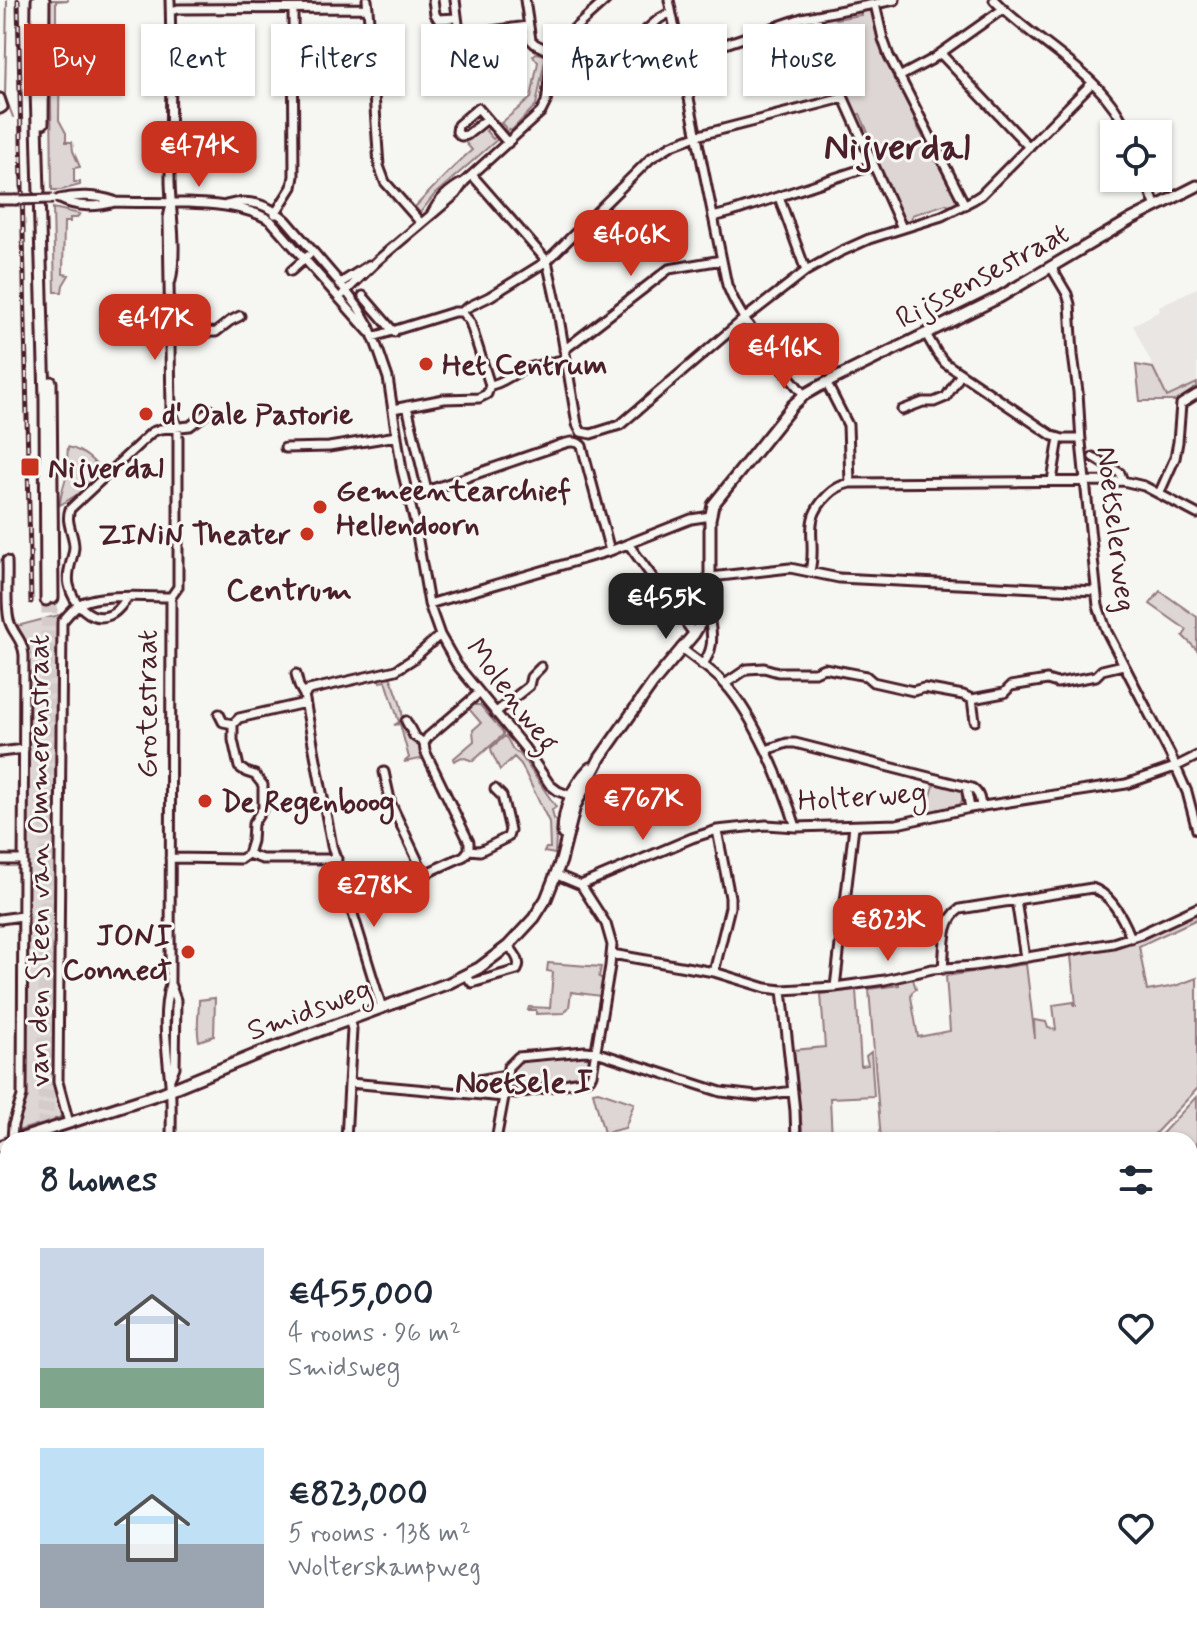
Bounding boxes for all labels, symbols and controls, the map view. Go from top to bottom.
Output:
chip: Buy [24,24,125,96]
chip: Rent [141,24,255,96]
chip: Filters [271,24,405,96]
chip: New [421,24,527,96]
chip: Apartment [543,24,727,96]
chip: House [743,24,865,96]
map controls [1100,120,1172,192]
button: locate [1100,120,1172,192]
pin: €474K [143,121,255,189]
district label: Nijverdal [824,124,970,173]
text: €474K [160,130,238,164]
pin: €406K [575,210,687,278]
street label: Rijssensestraat [889,214,1076,338]
text: €406K [592,219,670,253]
pin: €417K [99,294,211,362]
text: €417K [117,303,193,337]
pin: €416K [728,323,840,391]
text: €416K [747,332,821,366]
place label: Het Centrum [442,346,607,385]
marker: Het Centrum [417,355,435,373]
place label: d' Oale Pastorie [162,396,353,435]
marker: d' Oale Pastorie [137,405,155,423]
street label: Noetselerweg [1086,444,1145,614]
place label: Nijverdal [48,449,164,488]
marker: Nijverdal [19,456,41,478]
place label: Gemeentearchief Hellendoorn [336,472,571,545]
marker: Gemeentearchief Hellendoorn [311,498,329,516]
place label: ZINiN Theater [98,516,291,555]
marker: ZINiN Theater [298,525,316,543]
district label: Centrum [226,570,352,612]
pin: €455K [610,573,722,641]
text: €455K [627,582,705,616]
street label: Grotestraat [128,629,167,779]
street label: Molenweg [454,631,567,763]
street label: van den Steen van Ommerenstraat [20,634,59,1088]
pin: €767K [587,774,699,842]
street label: Holterweg [796,774,928,823]
place label: De Regenboog [221,783,395,825]
text: €767K [603,783,683,817]
marker: De Regenboog [196,792,214,810]
pin: €278K [318,861,430,929]
text: €278K [336,870,412,904]
pin: €823K [832,895,944,963]
text: €823K [851,904,925,938]
place label: JONI Connect [62,917,173,990]
marker: JONI Connect [179,943,197,961]
street label: Smidsweg [242,970,378,1053]
district label: Noetsele I [455,1062,594,1104]
text: 8 homes [40,1158,157,1203]
icon: filters [1114,1158,1158,1202]
text: €455,000 [288,1272,433,1317]
icon: home [104,1280,200,1376]
icon: heart [1114,1306,1158,1350]
text: 4 rooms · 96 m² [288,1317,461,1351]
text: Smidsweg [288,1351,400,1385]
text: €823,000 [288,1472,428,1517]
icon: home [104,1480,200,1576]
icon: heart [1114,1506,1158,1550]
text: 5 rooms · 138 m² [288,1517,471,1551]
text: Wolterskampweg [288,1551,481,1585]

